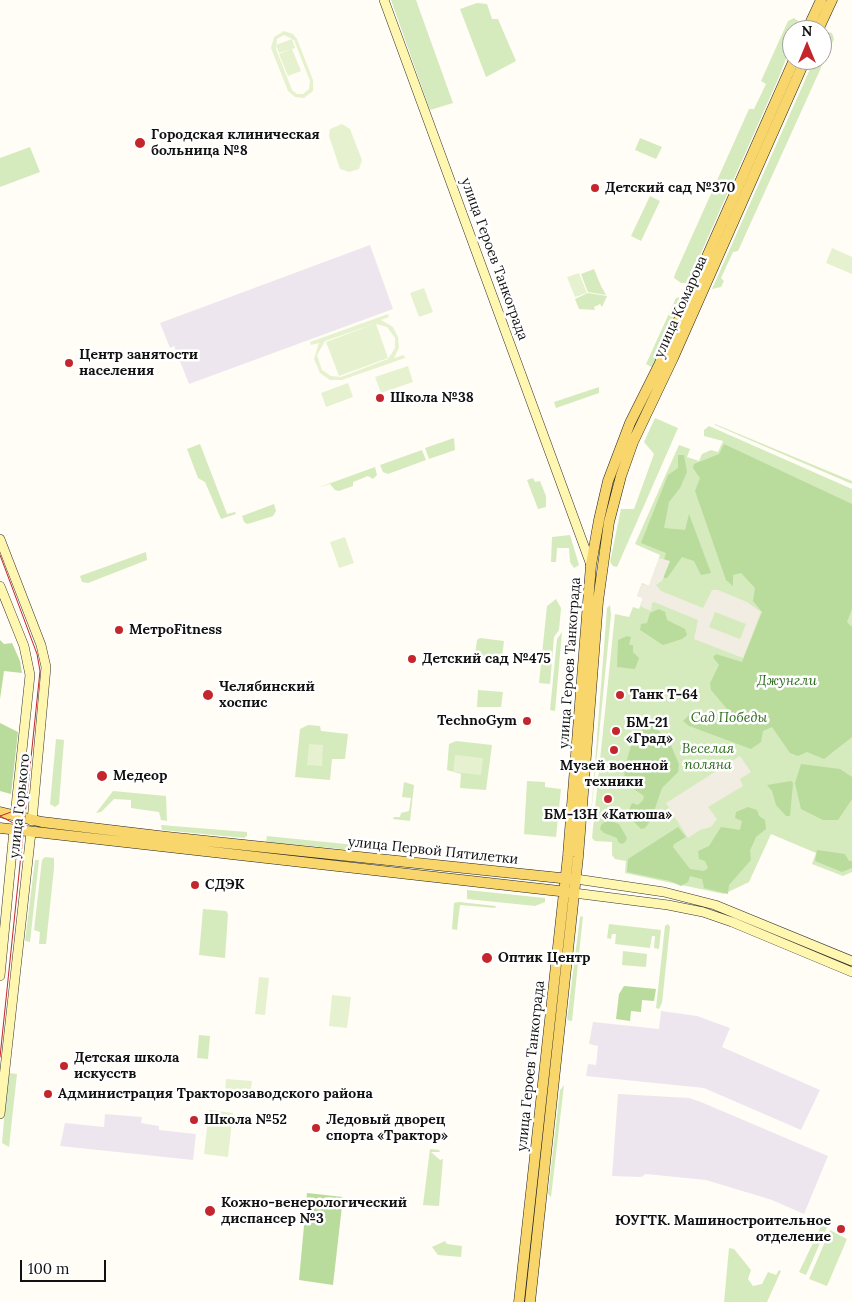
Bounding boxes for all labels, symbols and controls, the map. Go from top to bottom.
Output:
north arrow [782,20,832,70]
text: N [802,22,812,40]
place label: Городская клиническая больница №8 [151,127,320,160]
marker: Городская клиническая больница №8 [133,136,147,150]
street label: улица Героев Танкограда [457,175,531,343]
place label: Детский сад №370 [605,180,735,196]
marker: Детский сад №370 [589,182,601,194]
street label: улица Комарова [651,253,711,361]
place label: Центр занятости населения [79,347,198,380]
marker: Центр занятости населения [63,357,75,369]
place label: Школа №38 [390,390,474,406]
marker: Школа №38 [374,392,386,404]
street label: улица Героев Танкограда [556,577,584,749]
place label: МетроFitness [129,622,222,638]
marker: МетроFitness [113,624,125,636]
place label: Детский сад №475 [422,651,551,667]
marker: Детский сад №475 [406,653,418,665]
park label: Джунгли [757,673,817,689]
place label: Челябинский хоспис [219,679,315,712]
place label: Танк Т-64 [630,687,698,703]
marker: Челябинский хоспис [201,688,215,702]
marker: Танк Т-64 [614,689,626,701]
park label: Сад Победы [691,710,767,726]
place label: TechnoGym [437,713,517,729]
marker: TechnoGym [521,715,533,727]
place label: БМ-21 «Град» [626,715,673,748]
marker: БМ-21 «Град» [610,725,622,737]
park label: Веселая поляна [682,741,734,774]
marker: Музей военной техники [608,744,620,756]
street label: улица Горького [6,753,34,859]
place label: Музей военной техники [560,758,668,790]
place label: Медеор [113,768,167,784]
marker: Медеор [95,769,109,783]
marker: БМ-13Н «Катюша» [602,793,614,805]
place label: БМ-13Н «Катюша» [544,807,672,823]
street label: улица Первой Пятилетки [347,834,519,868]
place label: СДЭК [205,877,245,893]
marker: СДЭК [189,879,201,891]
place label: Оптик Центр [498,950,591,966]
marker: Оптик Центр [480,951,494,965]
street label: улица Героев Танкограда [514,980,548,1152]
place label: Детская школа искусств [74,1050,179,1082]
marker: Детская школа искусств [58,1060,70,1072]
place label: Администрация Тракторозаводского района [58,1086,373,1102]
marker: Администрация Тракторозаводского района [42,1088,54,1100]
place label: Школа №52 [204,1112,287,1128]
place label: Ледовый дворец спорта «Трактор» [326,1112,448,1144]
marker: Школа №52 [188,1114,200,1126]
marker: Ледовый дворец спорта «Трактор» [310,1122,322,1134]
place label: Кожно-венерологический диспансер №3 [221,1195,407,1228]
marker: Кожно-венерологический диспансер №3 [203,1204,217,1218]
place label: ЮУГТК. Машиностроительное отделение [615,1213,831,1246]
marker: ЮУГТК. Машиностроительное отделение [835,1223,847,1235]
scale bar [22,1250,109,1282]
text: 100 m [28,1259,69,1278]

